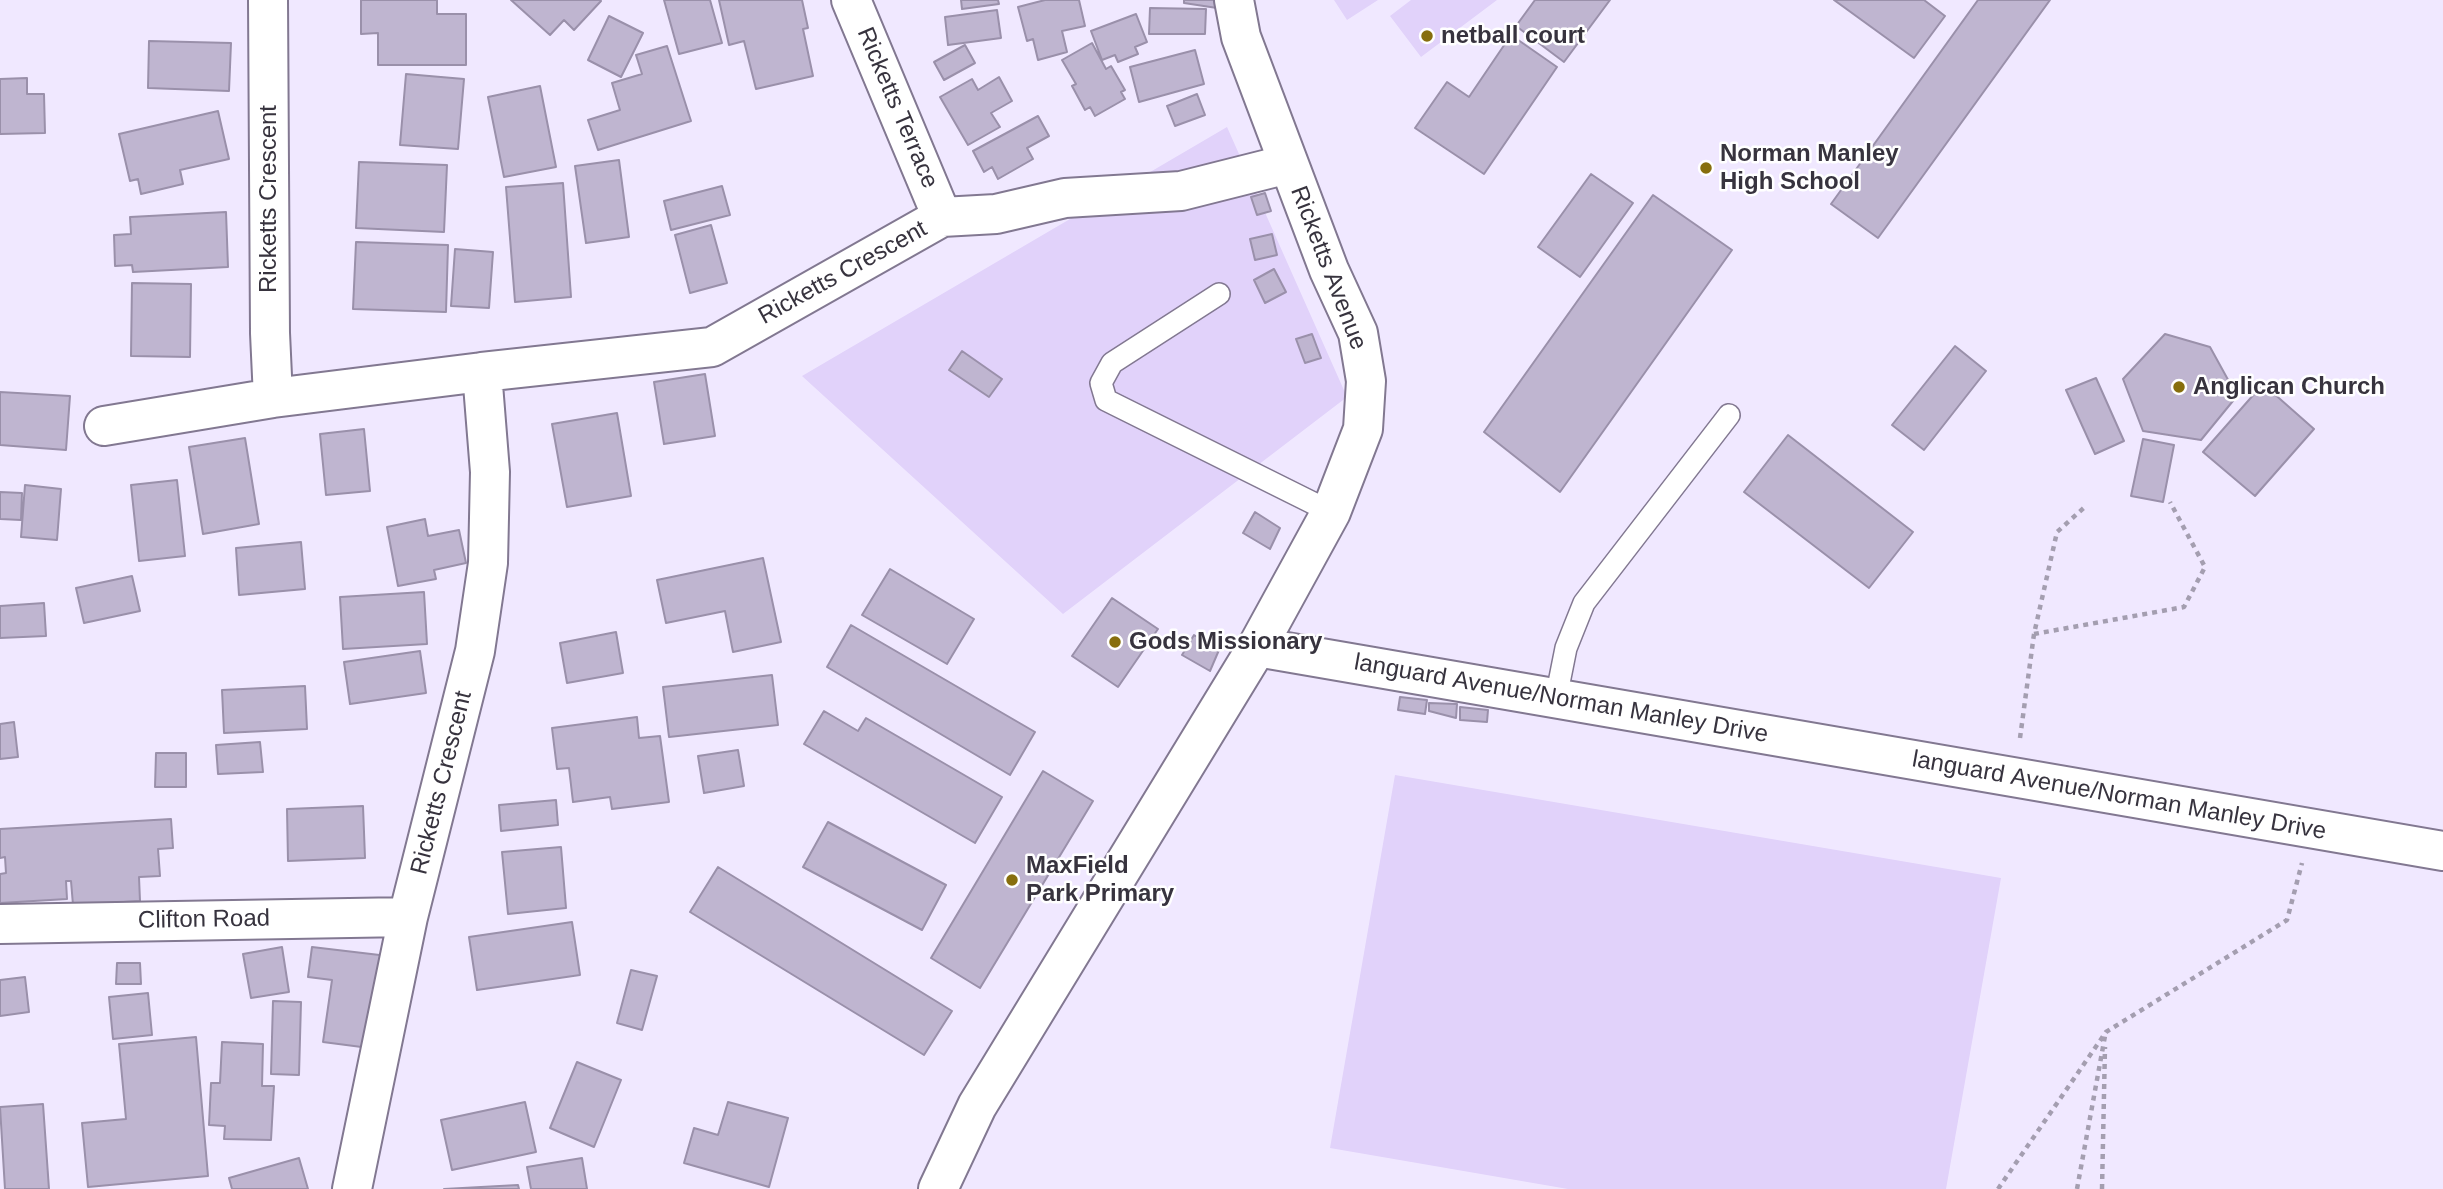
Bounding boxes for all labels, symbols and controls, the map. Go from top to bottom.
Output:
place label: netball court [1441,22,1585,50]
street label: Ricketts Terrace [850,23,944,193]
marker: netball court [1419,28,1435,44]
street label: Ricketts Crescent [255,105,283,293]
place label: Norman Manley High School [1720,140,1899,196]
marker: Norman Manley High School [1698,160,1714,176]
street label: Ricketts Avenue [1284,182,1372,354]
street label: Ricketts Crescent [754,215,932,331]
place label: Anglican Church [2193,373,2385,401]
marker: Anglican Church [2171,379,2187,395]
place label: Gods Missionary [1129,628,1322,656]
marker: Gods Missionary [1107,634,1123,650]
street label: languard Avenue/Norman Manley Drive [1352,648,1770,750]
street label: Ricketts Crescent [405,688,479,878]
street label: languard Avenue/Norman Manley Drive [1910,745,2328,847]
place label: MaxField Park Primary [1026,852,1174,908]
marker: MaxField Park Primary [1004,872,1020,888]
street label: Clifton Road [138,904,270,936]

